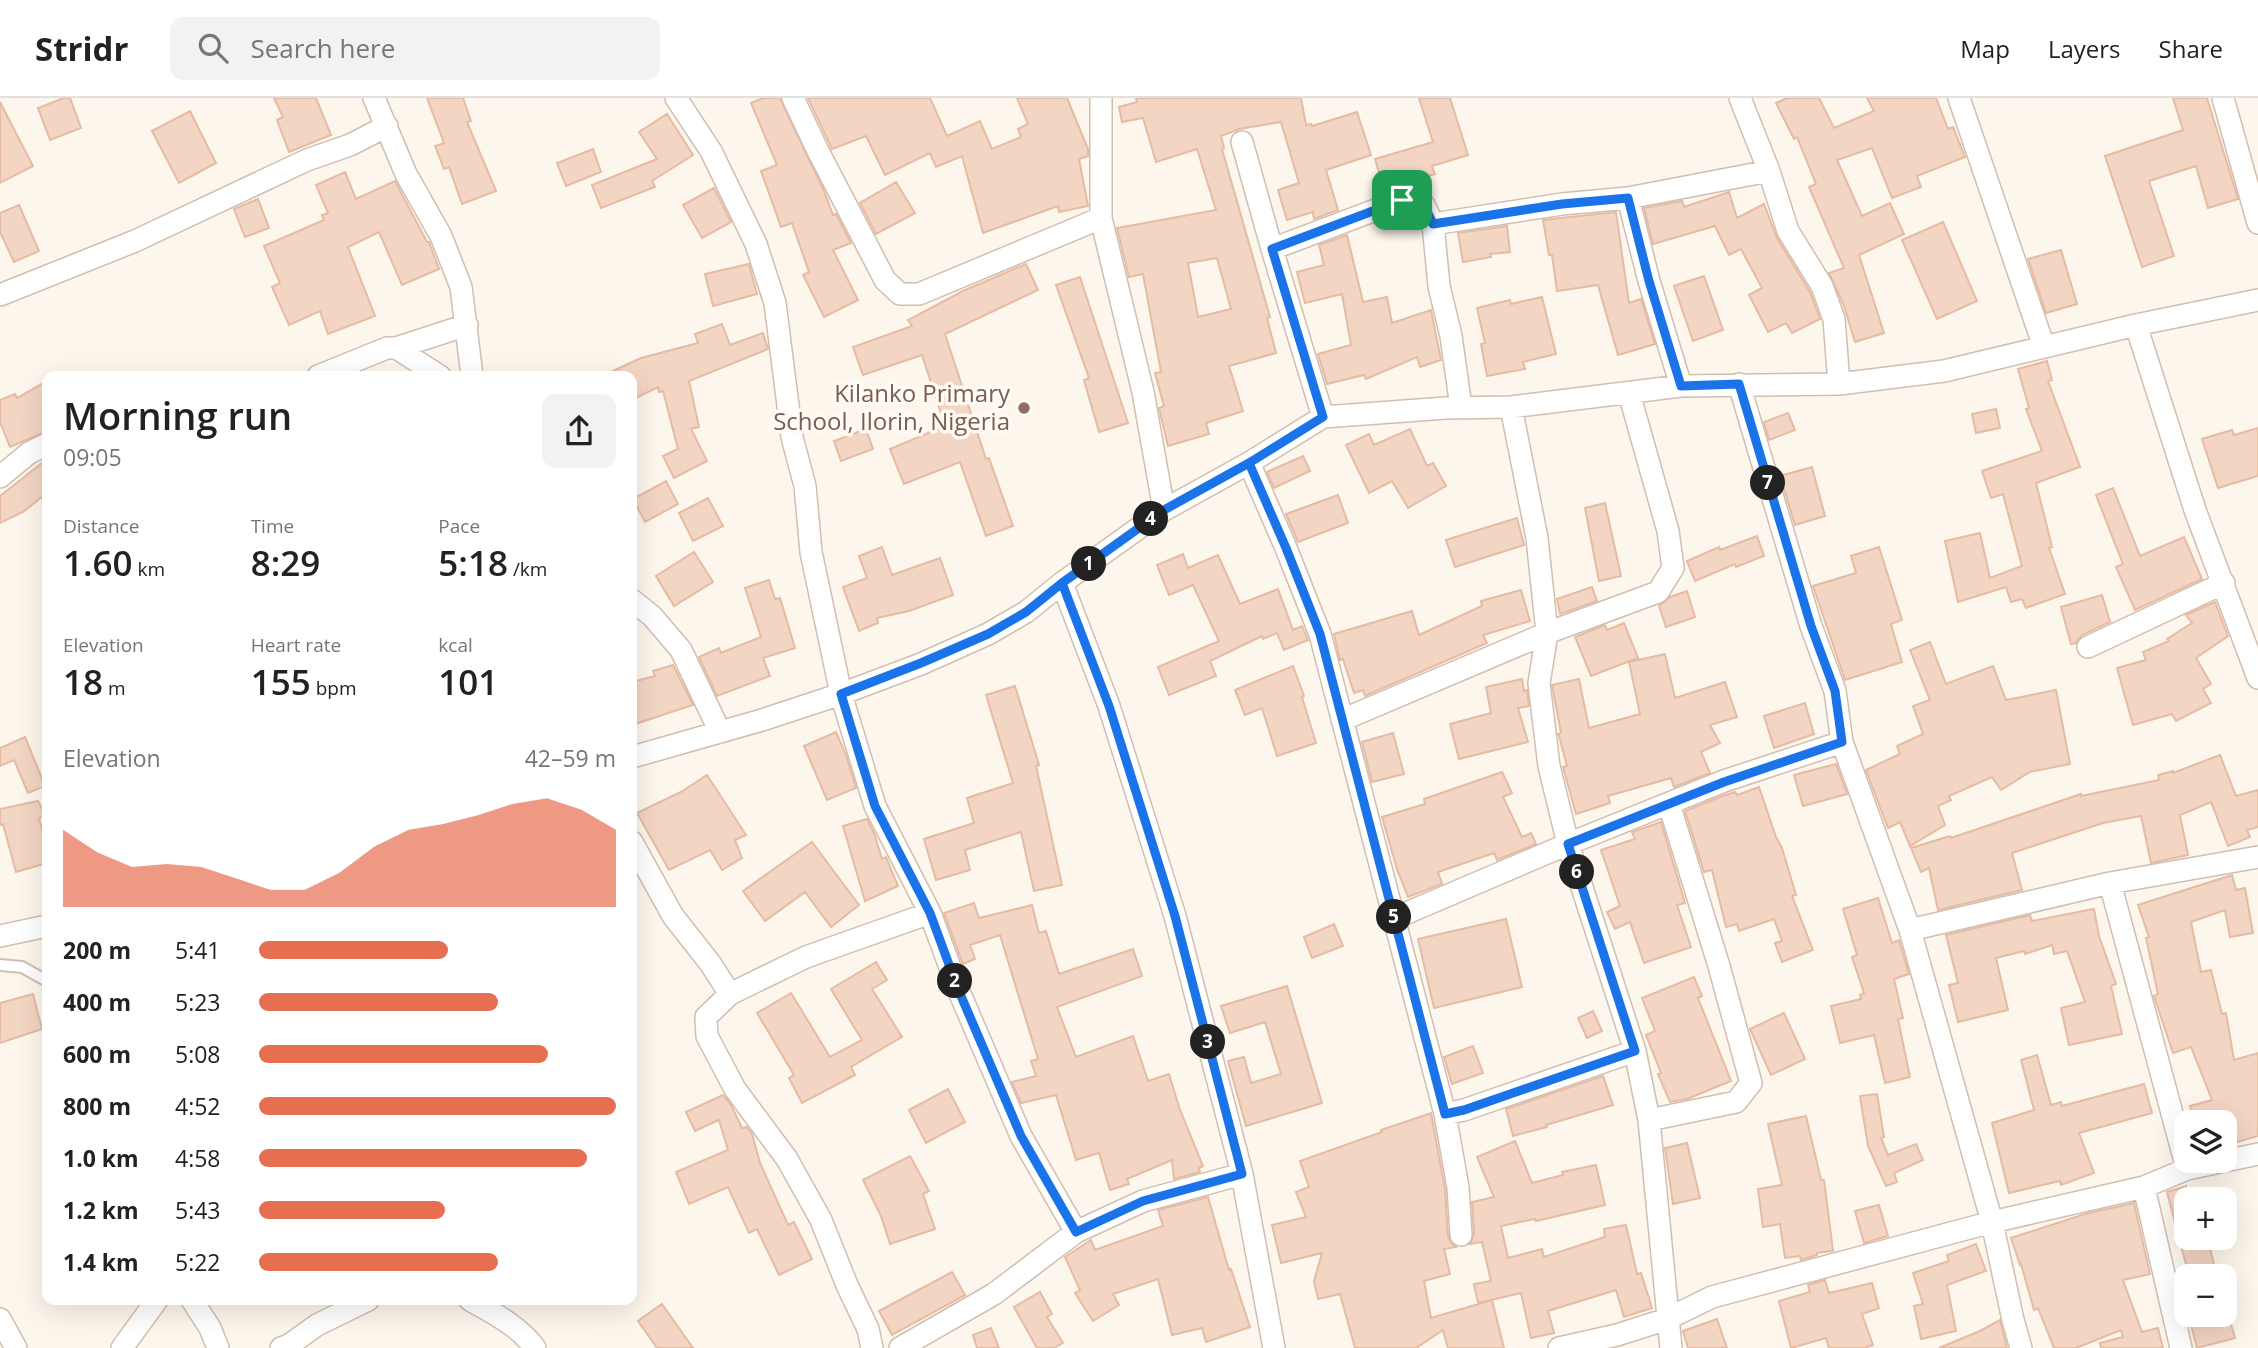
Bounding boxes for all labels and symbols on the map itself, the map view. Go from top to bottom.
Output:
pin [1372,170,1432,230]
place label: Kilanko Primary School, Ilorin, Nigeria [773,376,1011,437]
marker: Kilanko Primary School, Ilorin, Nigeria [1016,400,1032,416]
pin: 7 [1750,466,1786,500]
pin: 4 [1134,502,1168,536]
pin: 1 [1072,546,1106,582]
pin: 6 [1560,854,1594,890]
pin: 5 [1376,900,1412,934]
pin: 2 [937,964,972,998]
pin: 3 [1190,1024,1226,1060]

